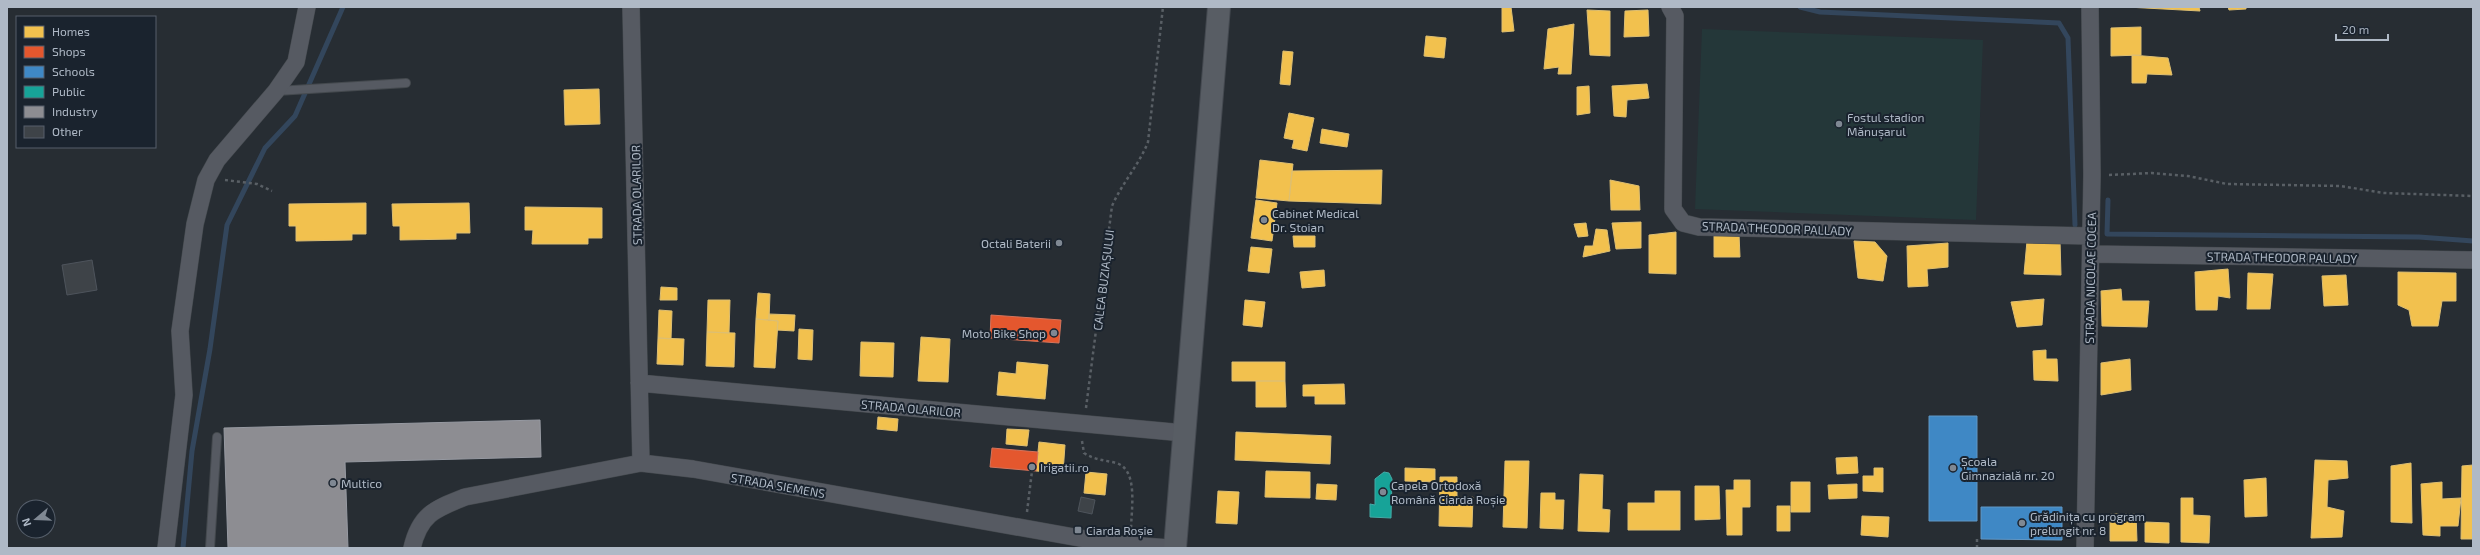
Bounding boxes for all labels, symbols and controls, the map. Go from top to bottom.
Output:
legend [16,16,156,148]
scale bar [2336,16,2388,42]
text: 20 m [2342,22,2369,36]
text: Homes [52,24,90,38]
text: Shops [52,44,86,58]
text: Schools [52,64,95,78]
text: Public [52,84,85,98]
text: Industry [52,104,98,118]
place label: Fostul stadion Mănușarul [1847,110,1924,140]
marker: Fostul stadion Mănușarul [1834,119,1844,129]
text: Other [52,124,83,138]
street label: STRADA OLARILOR [628,145,644,245]
place label: Cabinet Medical Dr. Stoian [1272,206,1359,234]
street label: STRADA NICOLAE COCEA [2082,212,2098,344]
marker: Cabinet Medical Dr. Stoian [1259,215,1269,225]
street label: STRADA THEODOR PALLADY [1702,218,1853,238]
street label: CALEA BUZIAȘULUI [1090,229,1118,332]
place label: Octali Baterii [981,236,1051,250]
marker: Octali Baterii [1054,238,1064,248]
street label: STRADA THEODOR PALLADY [2207,249,2357,265]
place label: Moto Bike Shop [962,326,1046,340]
marker: Moto Bike Shop [1049,328,1059,338]
street label: STRADA OLARILOR [861,397,961,419]
place label: Școala Gimnazială nr. 20 [1961,454,2055,482]
place label: Irigatii.ro [1040,460,1089,474]
marker: Irigatii.ro [1027,462,1037,472]
marker: Școala Gimnazială nr. 20 [1948,463,1958,473]
street label: STRADA SIEMENS [730,470,826,500]
place label: Multico [341,476,382,490]
marker: Multico [328,478,338,488]
place label: Capela Ortodoxă Română Ciarda Roșie [1391,478,1505,508]
marker: Capela Ortodoxă Română Ciarda Roșie [1378,487,1388,497]
north arrow [16,499,56,539]
place label: Grădinița cu program prelungit nr. 8 [2030,509,2145,537]
text: N [19,516,34,528]
marker: Grădinița cu program prelungit nr. 8 [2017,518,2027,528]
place label: Ciarda Roșie [1086,523,1153,539]
marker: Ciarda Roșie [1073,525,1083,535]

